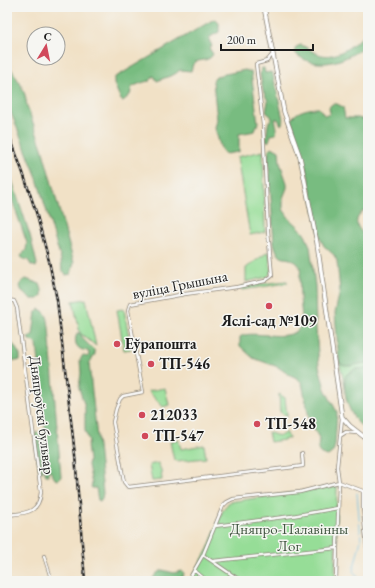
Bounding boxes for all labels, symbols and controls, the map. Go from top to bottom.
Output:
north arrow [26,26,66,66]
scale bar [221,26,313,52]
text: С [43,29,53,44]
text: 200 m [227,32,257,48]
street label: вуліца Грышына [131,266,229,303]
marker: Яслі-сад №109 [264,301,274,311]
place label: Яслі-сад №109 [220,311,317,330]
place label: Еўрапошта [125,334,197,353]
marker: Еўрапошта [112,339,122,349]
street label: Дняпроўскі бульвар [26,354,59,476]
place label: ТП-546 [159,354,210,373]
marker: ТП-546 [146,359,156,369]
place label: 212033 [150,405,198,424]
marker: 212033 [137,410,147,420]
place label: ТП-548 [265,414,316,433]
marker: ТП-548 [252,419,262,429]
place label: ТП-547 [153,426,204,445]
marker: ТП-547 [140,431,150,441]
park label: Дняпро-Палавінны Лог [230,519,348,555]

